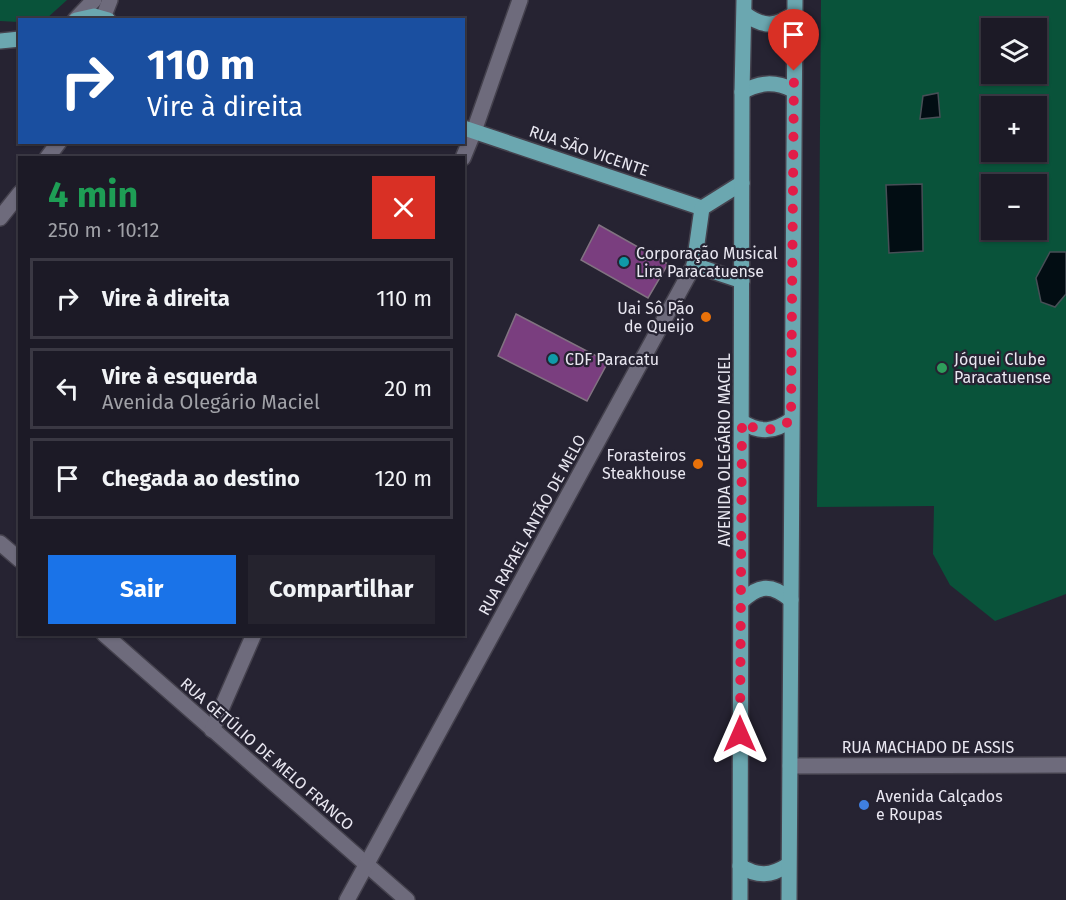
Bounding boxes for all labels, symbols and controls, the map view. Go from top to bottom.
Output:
pin [768,9,819,71]
icon: arrive [777,18,810,51]
map controls [981,18,1047,240]
button: layers [981,18,1047,84]
text: 110 m [147,40,255,90]
icon: right [48,42,126,120]
text: Vire à direita [147,91,303,123]
button: + [981,96,1047,162]
street label: RUA SÃO VICENTE [527,122,651,180]
text: 4 min [48,173,138,217]
button: − [981,174,1047,240]
button: close [372,176,435,239]
text: 250 m · 10:12 [48,218,159,242]
place label: Corporação Musical Lira Paracatuense [636,244,778,281]
marker: Corporação Musical Lira Paracatuense [617,255,631,269]
icon: right [51,282,84,315]
text: Vire à direita [102,285,230,312]
text: 110 m [376,285,432,312]
place label: Uai Sô Pão de Queijo [617,299,694,336]
marker: Uai Sô Pão de Queijo [699,310,713,324]
place label: CDF Paracatu [565,350,659,369]
place label: Jóquei Clube Paracatuense [954,350,1051,387]
marker: CDF Paracatu [546,352,560,366]
street label: AVENIDA OLEGÁRIO MACIEL [714,353,734,547]
marker: Jóquei Clube Paracatuense [935,361,949,375]
text: Vire à esquerda [102,363,258,390]
icon: left [51,372,84,405]
text: 20 m [384,375,432,402]
text: Avenida Olegário Maciel [102,390,320,414]
street label: RUA RAFAEL ANTÃO DE MELO [474,431,590,619]
place label: Forasteiros Steakhouse [602,446,686,483]
marker: Forasteiros Steakhouse [691,457,705,471]
icon: arrive [51,462,84,495]
text: Chegada ao destino [102,465,300,492]
text: 120 m [375,465,432,492]
button: Sair [48,555,236,624]
button: Compartilhar [248,555,435,624]
street label: RUA GETÚLIO DE MELO FRANCO [177,673,358,834]
position arrow [708,702,772,766]
street label: RUA MACHADO DE ASSIS [842,738,1015,757]
place label: Avenida Calçados e Roupas [876,787,1003,824]
marker: Avenida Calçados e Roupas [857,798,871,812]

